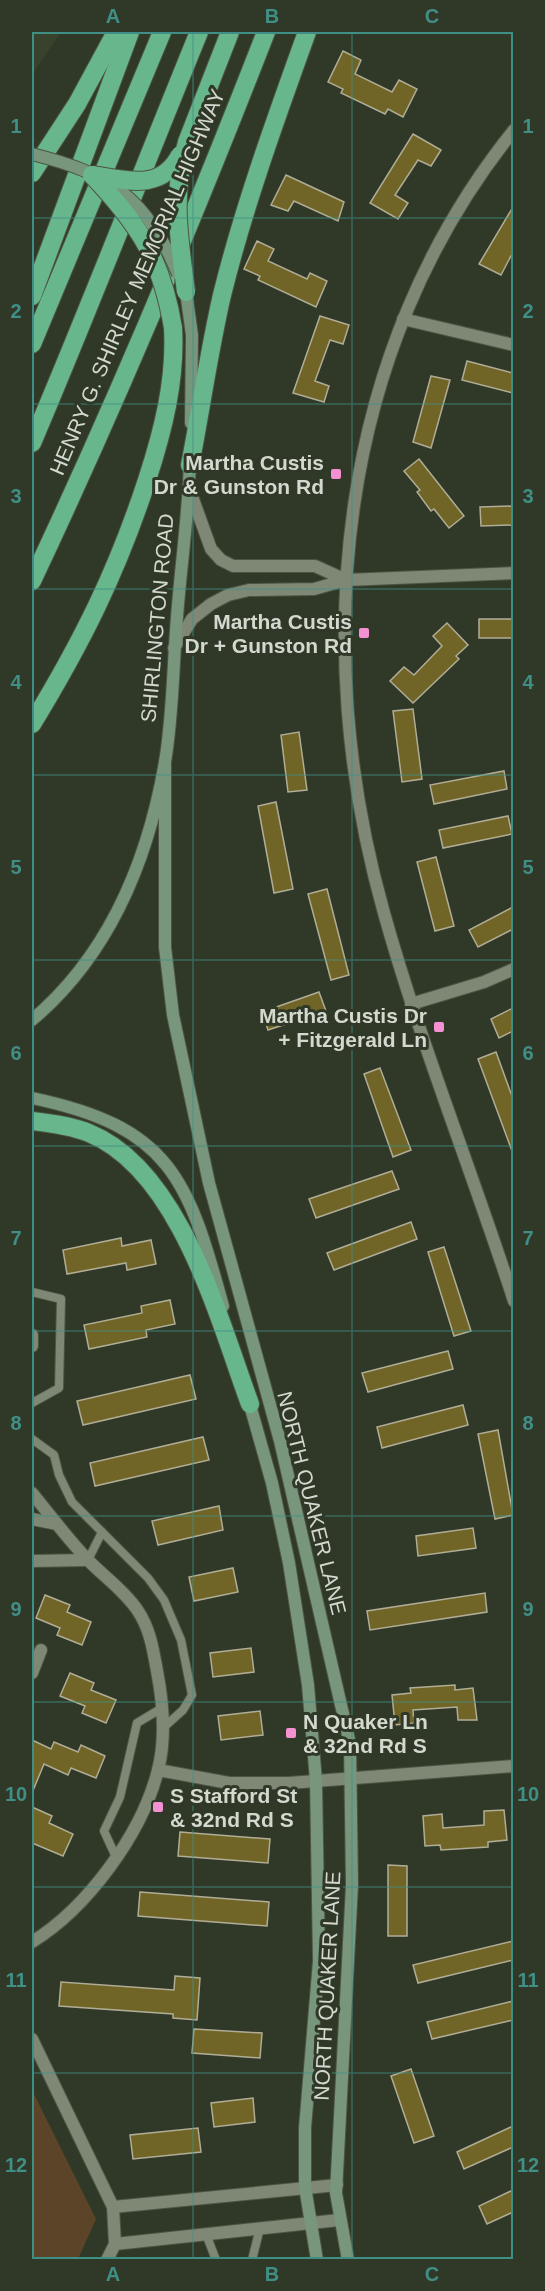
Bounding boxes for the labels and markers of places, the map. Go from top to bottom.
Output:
place label: Martha Custis Dr & Gunston Rd [154,451,324,498]
marker: Martha Custis Dr & Gunston Rd [329,467,343,481]
place label: Martha Custis Dr + Gunston Rd [185,610,352,657]
marker: Martha Custis Dr + Gunston Rd [357,626,371,640]
place label: Martha Custis Dr + Fitzgerald Ln [259,1004,427,1051]
marker: Martha Custis Dr + Fitzgerald Ln [432,1020,446,1034]
place label: N Quaker Ln & 32nd Rd S [303,1710,428,1757]
marker: N Quaker Ln & 32nd Rd S [284,1726,298,1740]
place label: S Stafford St & 32nd Rd S [170,1784,297,1831]
marker: S Stafford St & 32nd Rd S [151,1800,165,1814]

